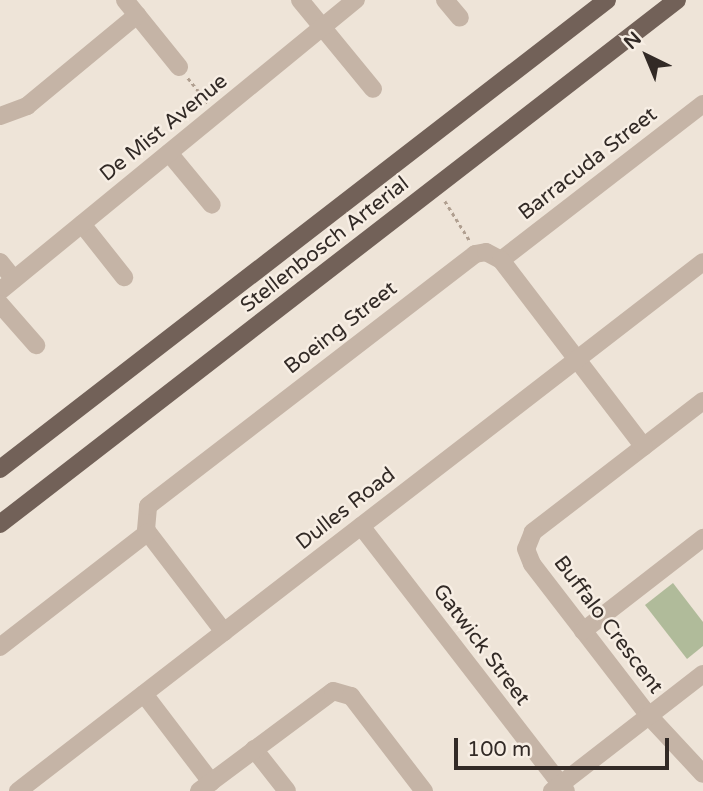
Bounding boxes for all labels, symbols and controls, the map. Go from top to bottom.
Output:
north arrow [612,21,682,91]
text: N [620,27,646,54]
street label: De Mist Avenue [95,69,233,187]
street label: Barracuda Street [514,102,662,226]
street label: Stellenbosch Arterial [236,171,414,319]
street label: Boeing Street [280,276,402,380]
street label: Dulles Road [291,462,401,556]
street label: Buffalo Crescent [548,551,668,699]
street label: Gatwick Street [427,579,535,711]
scale bar [458,724,673,768]
text: 100 m [467,737,531,762]

